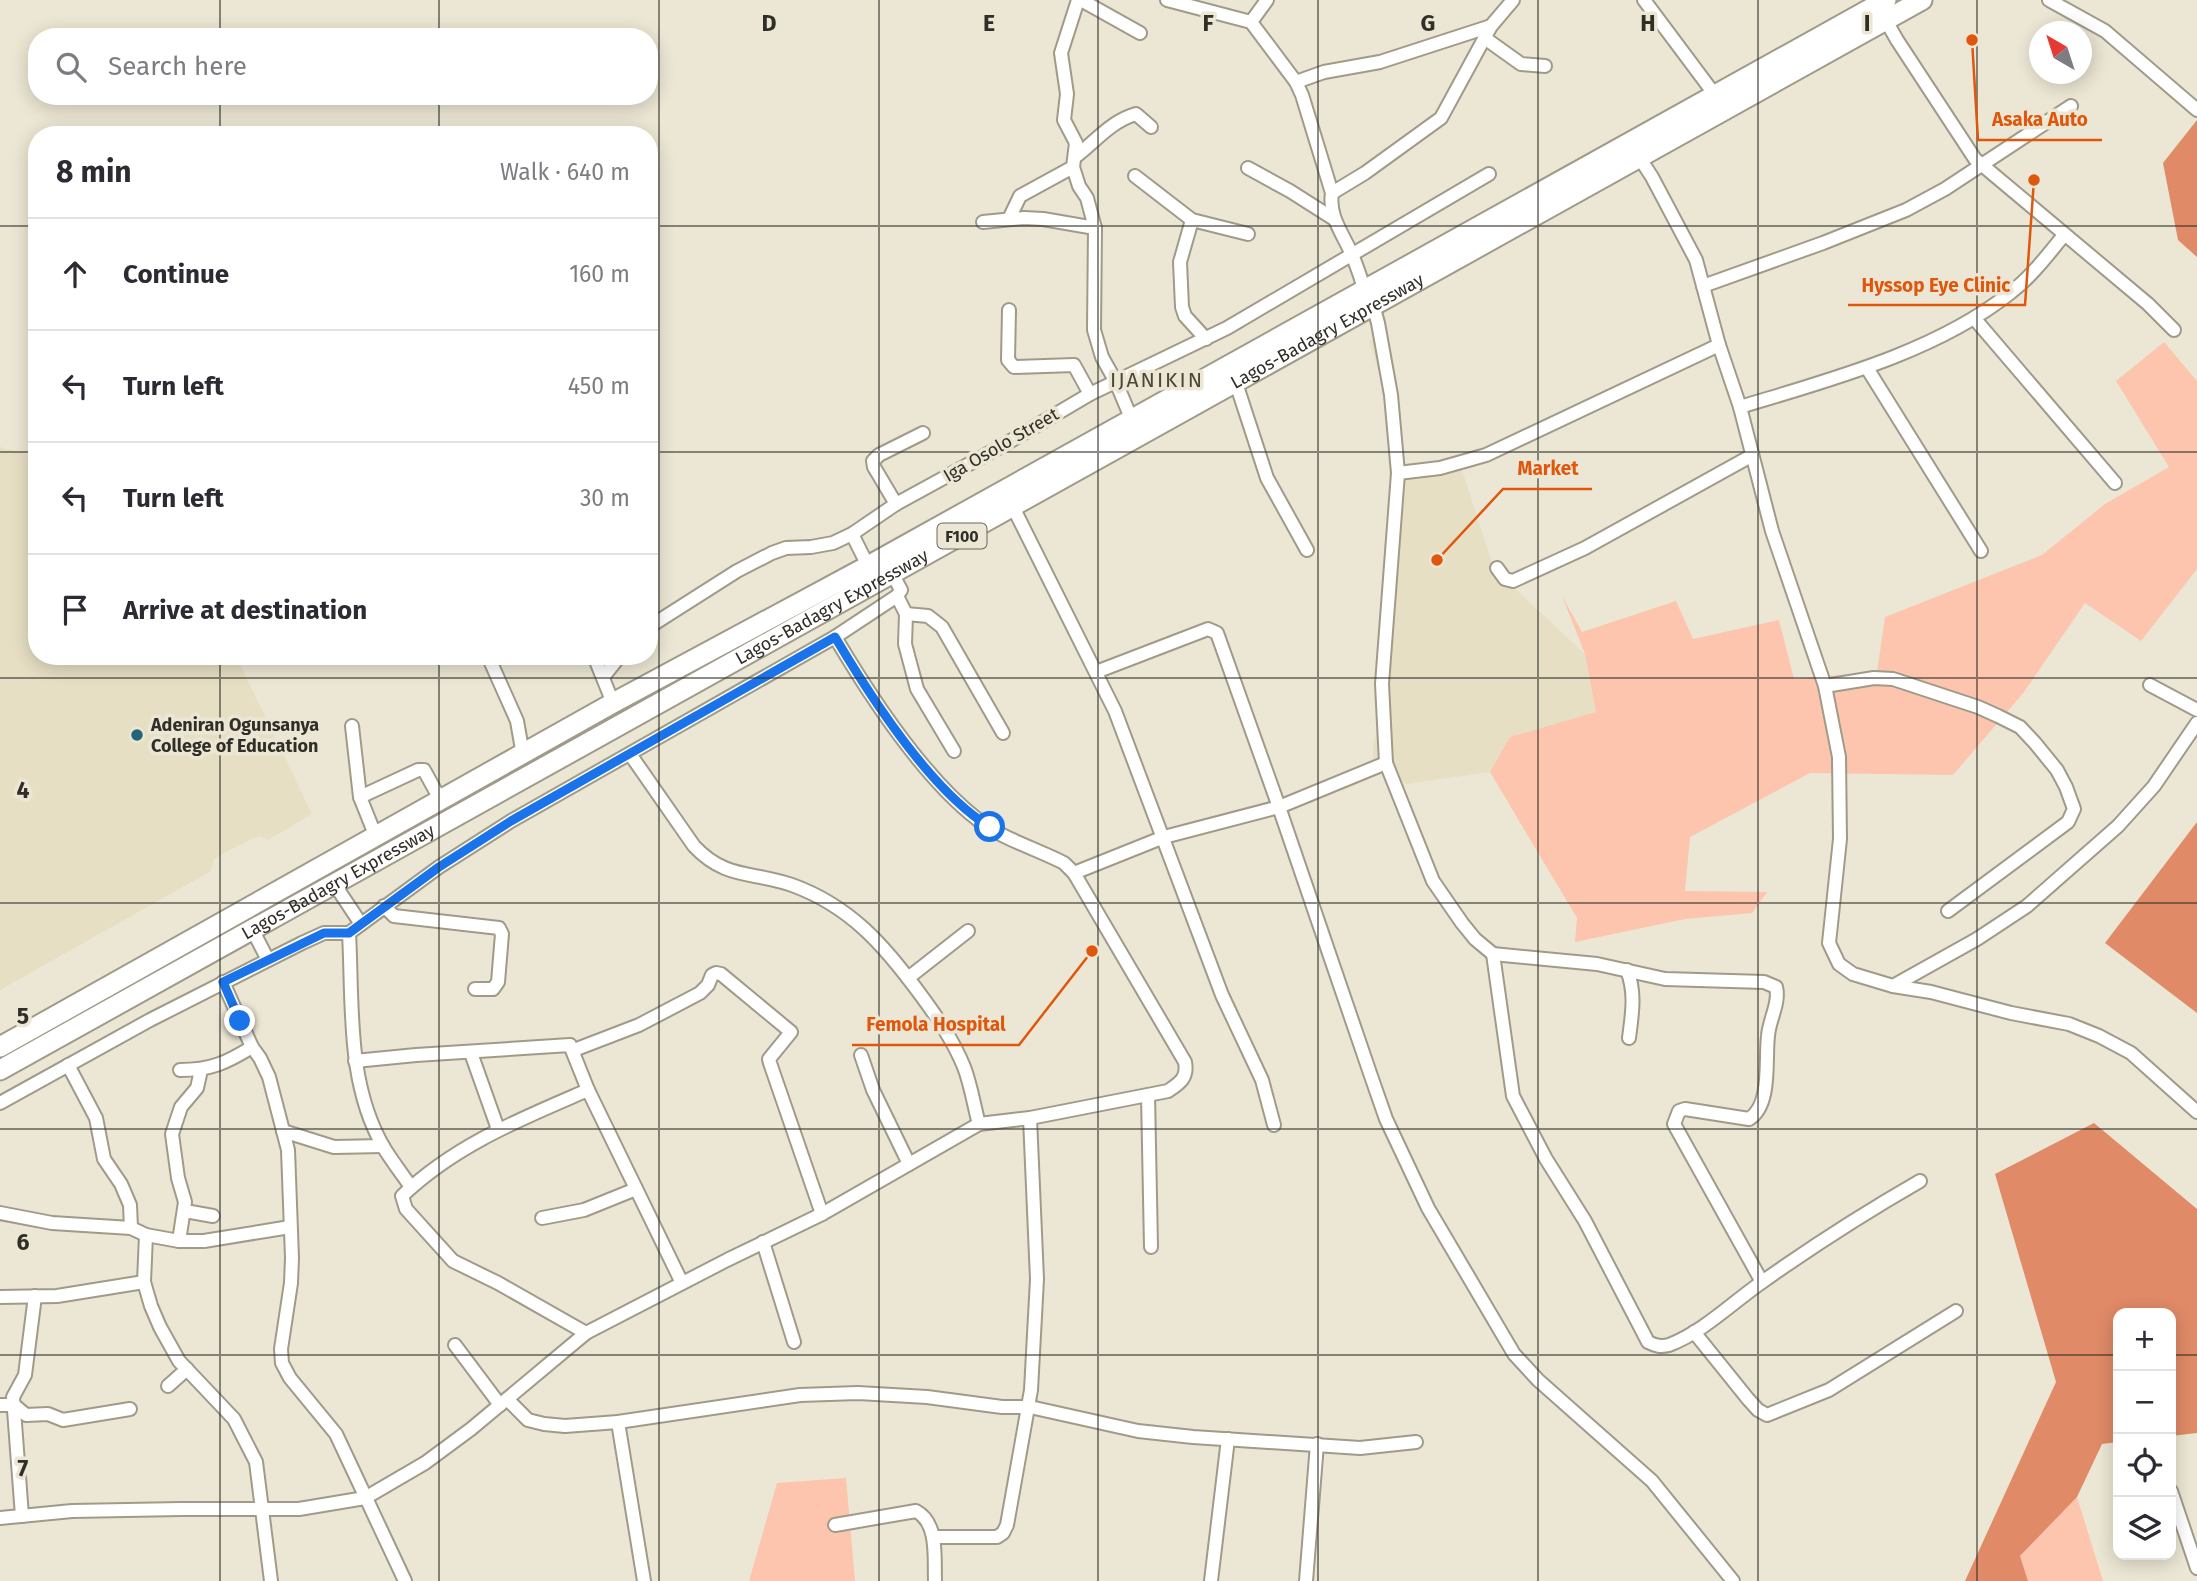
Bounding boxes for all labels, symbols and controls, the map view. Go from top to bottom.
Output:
text: D [762,9,777,37]
text: E [983,9,995,37]
text: F [1202,9,1214,37]
text: G [1421,9,1435,37]
text: H [1640,9,1656,37]
text: I [1864,9,1870,37]
north arrow [2029,21,2092,84]
search box [28,28,658,105]
icon: search [52,48,90,86]
text: Search here [108,51,247,82]
callout: Asaka Auto [1978,100,2102,140]
text: Asaka Auto [1991,108,2088,131]
text: 8 min [56,154,132,190]
text: Walk · 640 m [500,158,630,186]
icon: ahead [56,255,94,293]
text: Continue [123,259,229,290]
text: 160 m [569,260,630,288]
callout: Hyssop Eye Clinic [1848,265,2025,305]
street label: Lagos-Badagry Expressway [1227,269,1428,394]
text: Hyssop Eye Clinic [1862,274,2010,297]
icon: left [56,367,94,405]
district label: IJANIKIN [1110,367,1204,393]
text: Turn left [123,371,224,402]
text: 450 m [568,372,630,400]
street label: Iga Osolo Street [939,403,1063,487]
callout: Market [1503,449,1592,489]
text: Market [1517,457,1579,480]
icon: left [56,479,94,517]
text: Turn left [123,483,224,514]
text: 30 m [580,484,630,512]
road number: F100 [937,524,986,548]
street label: Lagos-Badagry Expressway [731,544,932,669]
icon: arrive [56,591,94,629]
text: Arrive at destination [123,595,367,626]
place label: Adeniran Ogunsanya College of Education [150,714,319,757]
marker: Adeniran Ogunsanya College of Education [129,727,145,743]
text: 4 [17,776,30,804]
route start [974,811,1005,842]
street label: Lagos-Badagry Expressway [238,819,439,944]
text: 5 [17,1002,29,1030]
route end [224,1005,255,1036]
callout: Femola Hospital [852,1005,1019,1045]
text: Femola Hospital [866,1013,1006,1036]
text: 6 [17,1228,30,1256]
map controls [2113,1308,2176,1560]
button: + [2113,1308,2176,1371]
button: − [2113,1371,2176,1434]
button: locate [2113,1434,2176,1497]
text: 7 [18,1454,29,1482]
button: layers [2113,1497,2176,1560]

